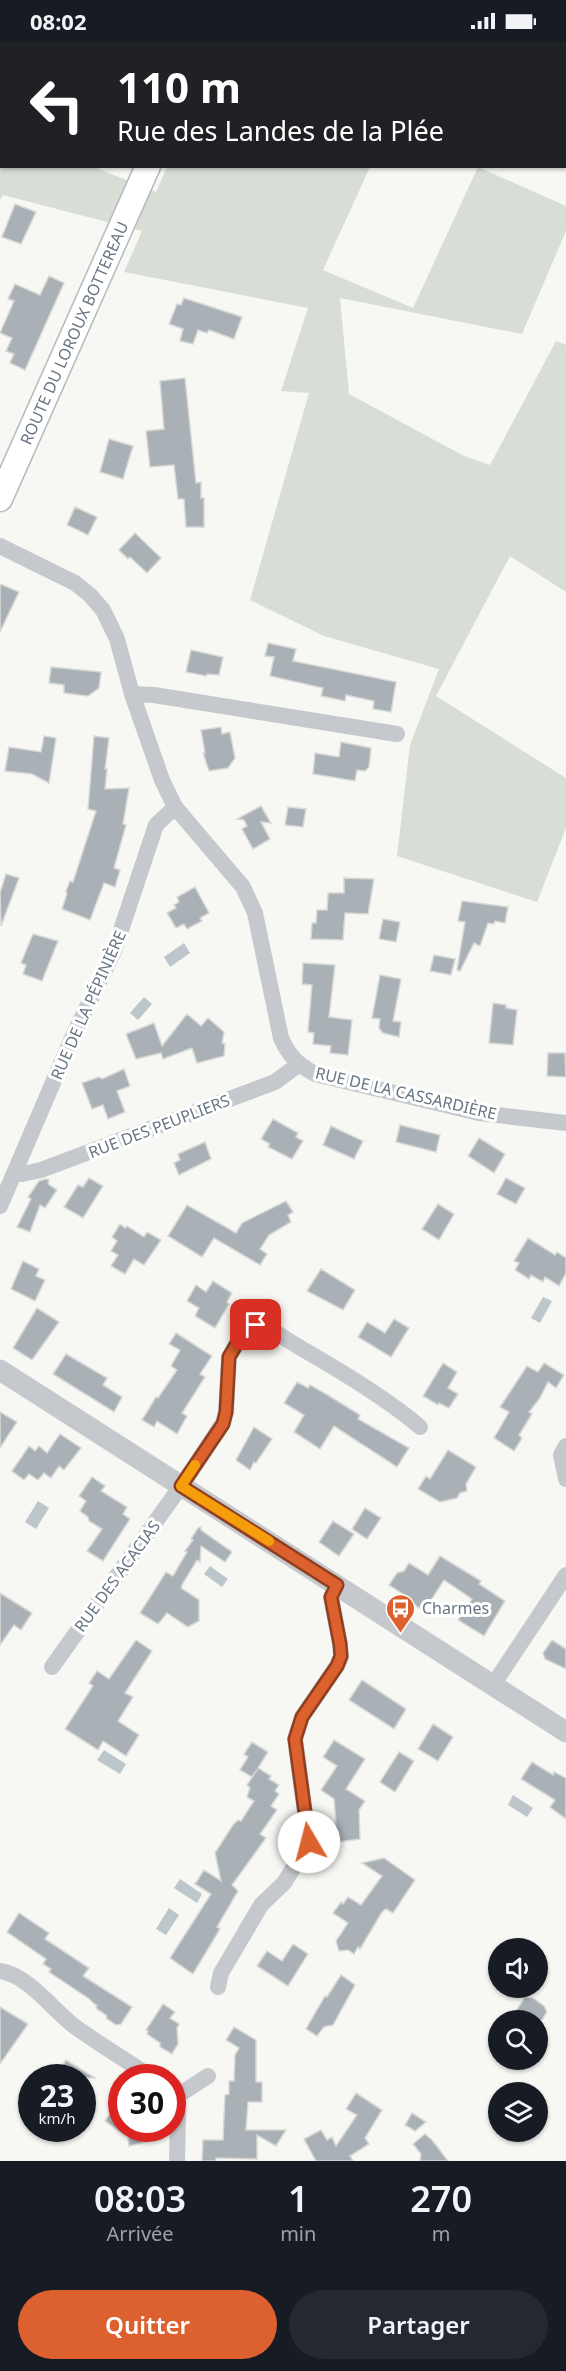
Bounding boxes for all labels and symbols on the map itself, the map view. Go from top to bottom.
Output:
street label: ROUTE DU LOROUX BOTTEREAU [15,218,133,448]
street label: RUE DE LA PÉPINIÈRE [45,927,131,1083]
street label: RUE DE LA CASSARDIÈRE [313,1061,499,1125]
street label: RUE DES PEUPLIERS [85,1089,233,1163]
pin [230,1299,281,1350]
street label: RUE DES ACACIAS [69,1516,165,1636]
bus stop icon: Charmes [385,1592,417,1634]
place label: Charmes [422,1597,489,1619]
position arrow [277,1810,341,1874]
speed limit sign: 30 [108,2064,186,2142]

